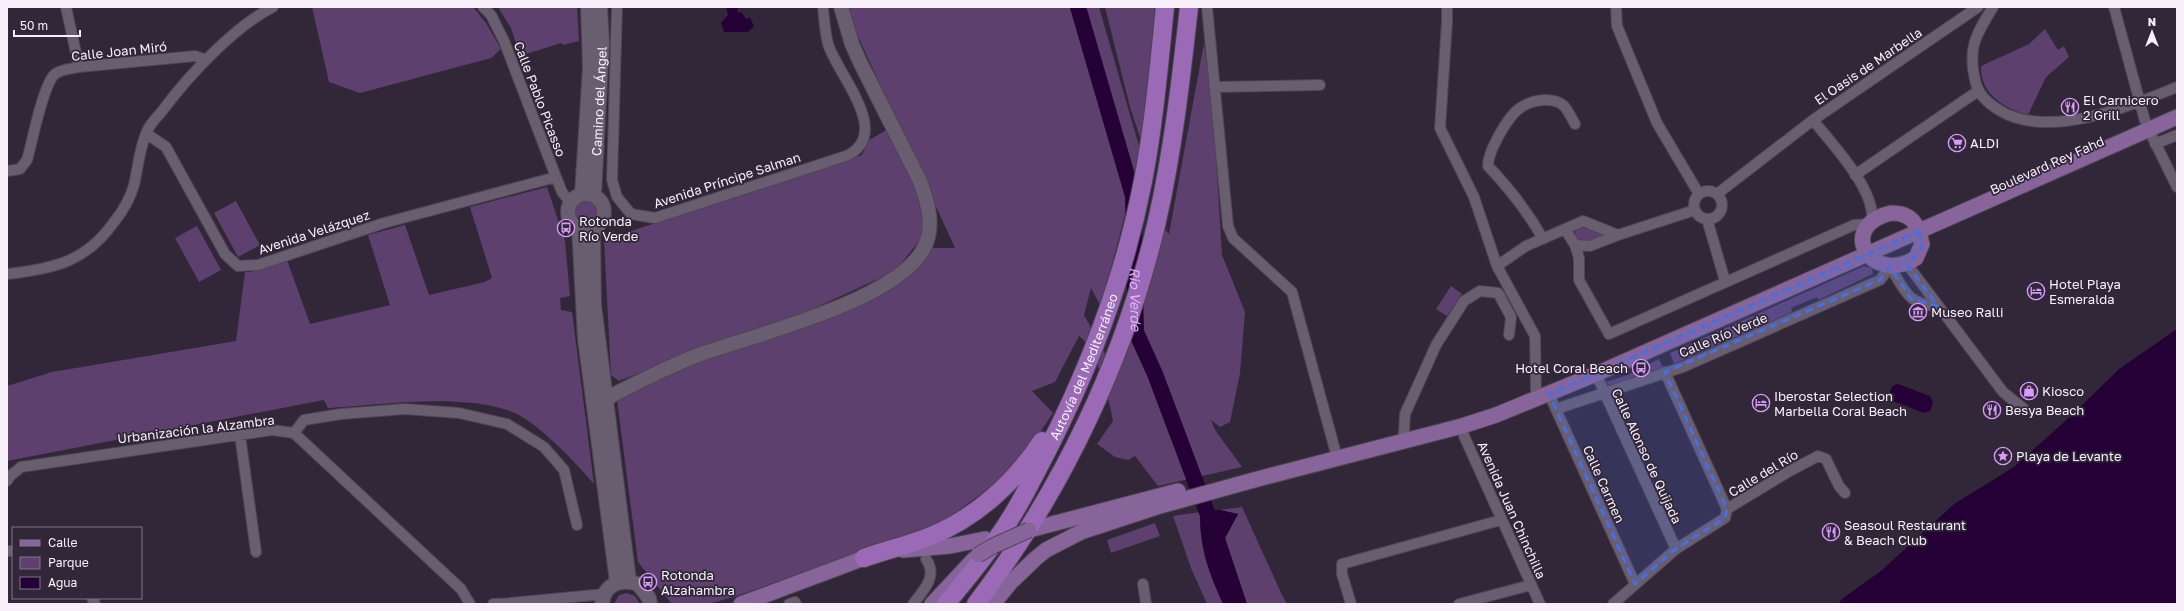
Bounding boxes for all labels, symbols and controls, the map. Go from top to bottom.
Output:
scale bar [14,12,80,38]
north arrow [2132,12,2172,52]
text: N [2148,15,2156,28]
text: 50 m [20,18,48,33]
street label: El Oasis de Marbella [1811,24,1925,108]
street label: Calle Joan Miró [70,38,168,64]
street label: Calle Pablo Picasso [511,39,569,159]
street label: Camino del Ángel [588,46,610,156]
place label: El Carnicero 2 Grill [2083,92,2159,123]
restaurant icon: El Carnicero 2 Grill [2060,97,2080,117]
supermarket icon: ALDI [1947,133,1967,153]
street label: Boulevard Rey Fahd [1987,133,2107,197]
place label: ALDI [1970,135,1999,151]
street label: Avenida Príncipe Salman [651,149,803,211]
street label: Avenida Velázquez [256,206,372,258]
place label: Rotonda Río Verde [579,213,638,244]
bus stop icon: Rotonda Río Verde [556,218,576,238]
water label: Rio Verde [1127,267,1145,332]
place label: Hotel Playa Esmeralda [2049,276,2121,307]
hotel icon: Hotel Playa Esmeralda [2026,281,2046,301]
street label: Autovía del Mediterráneo [1046,291,1121,442]
museum icon: Museo Ralli [1908,302,1928,322]
place label: Museo Ralli [1931,304,2003,320]
street label: Calle Río Verde [1676,309,1770,361]
bus stop icon: Hotel Coral Beach [1631,358,1651,378]
place label: Hotel Coral Beach [1515,360,1628,376]
shop icon: Kiosco [2019,381,2039,401]
place label: Kiosco [2042,383,2084,399]
street label: Calle Alonso de Quijada [1609,386,1685,526]
place label: Iberostar Selection Marbella Coral Beach [1774,388,1907,419]
hotel icon: Iberostar Selection Marbella Coral Beach [1751,393,1771,413]
restaurant icon: Besya Beach [1982,400,2002,420]
place label: Besya Beach [2005,402,2084,418]
street label: Urbanización la Alzambra [116,411,276,447]
street label: Avenida Juan Chinchilla [1474,439,1550,581]
street label: Calle Carmen [1580,443,1628,525]
street label: Calle del Río [1725,446,1801,500]
place icon: Playa de Levante [1993,446,2013,466]
place label: Playa de Levante [2016,448,2121,464]
place label: Seasoul Restaurant & Beach Club [1844,517,1966,548]
restaurant icon: Seasoul Restaurant & Beach Club [1821,522,1841,542]
legend [12,527,142,599]
text: Calle [48,535,78,550]
text: Parque [48,555,89,570]
place label: Rotonda Alzahambra [661,567,735,598]
bus stop icon: Rotonda Alzahambra [638,572,658,592]
text: Agua [48,575,77,590]

